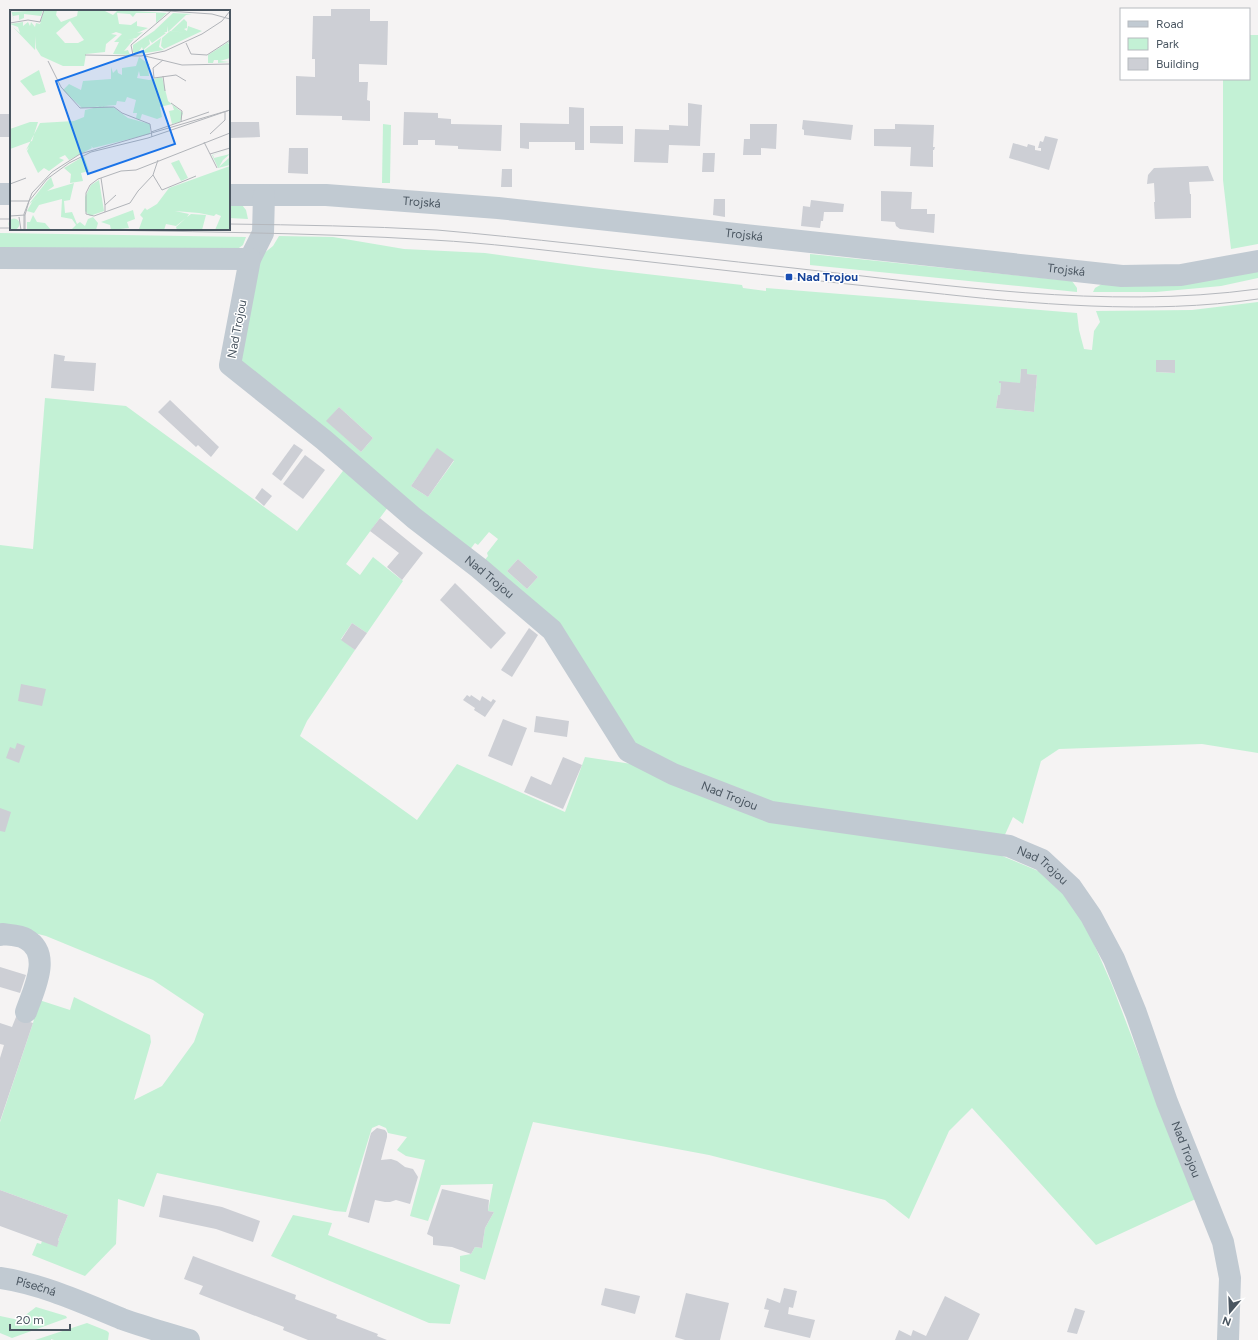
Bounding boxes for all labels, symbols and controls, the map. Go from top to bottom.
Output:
legend [1120,8,1250,80]
inset map [10,10,230,230]
text: Road [1156,17,1184,31]
text: Park [1156,37,1179,51]
text: Building [1156,57,1199,71]
street label: Trojská [402,194,441,211]
street label: Trojská [725,226,764,244]
street label: Trojská [1047,261,1086,279]
place label: Nad Trojou [797,270,858,284]
marker: Nad Trojou [784,272,794,282]
street label: Nad Trojou [224,299,250,359]
street label: Nad Trojou [462,553,517,601]
street label: Nad Trojou [699,779,760,813]
street label: Nad Trojou [1015,843,1071,888]
street label: Nad Trojou [1168,1119,1203,1180]
street label: Písečná [15,1274,58,1299]
north arrow [1210,1292,1250,1332]
scale bar [10,1306,70,1332]
text: 20 m [16,1313,44,1327]
text: N [1221,1313,1233,1329]

